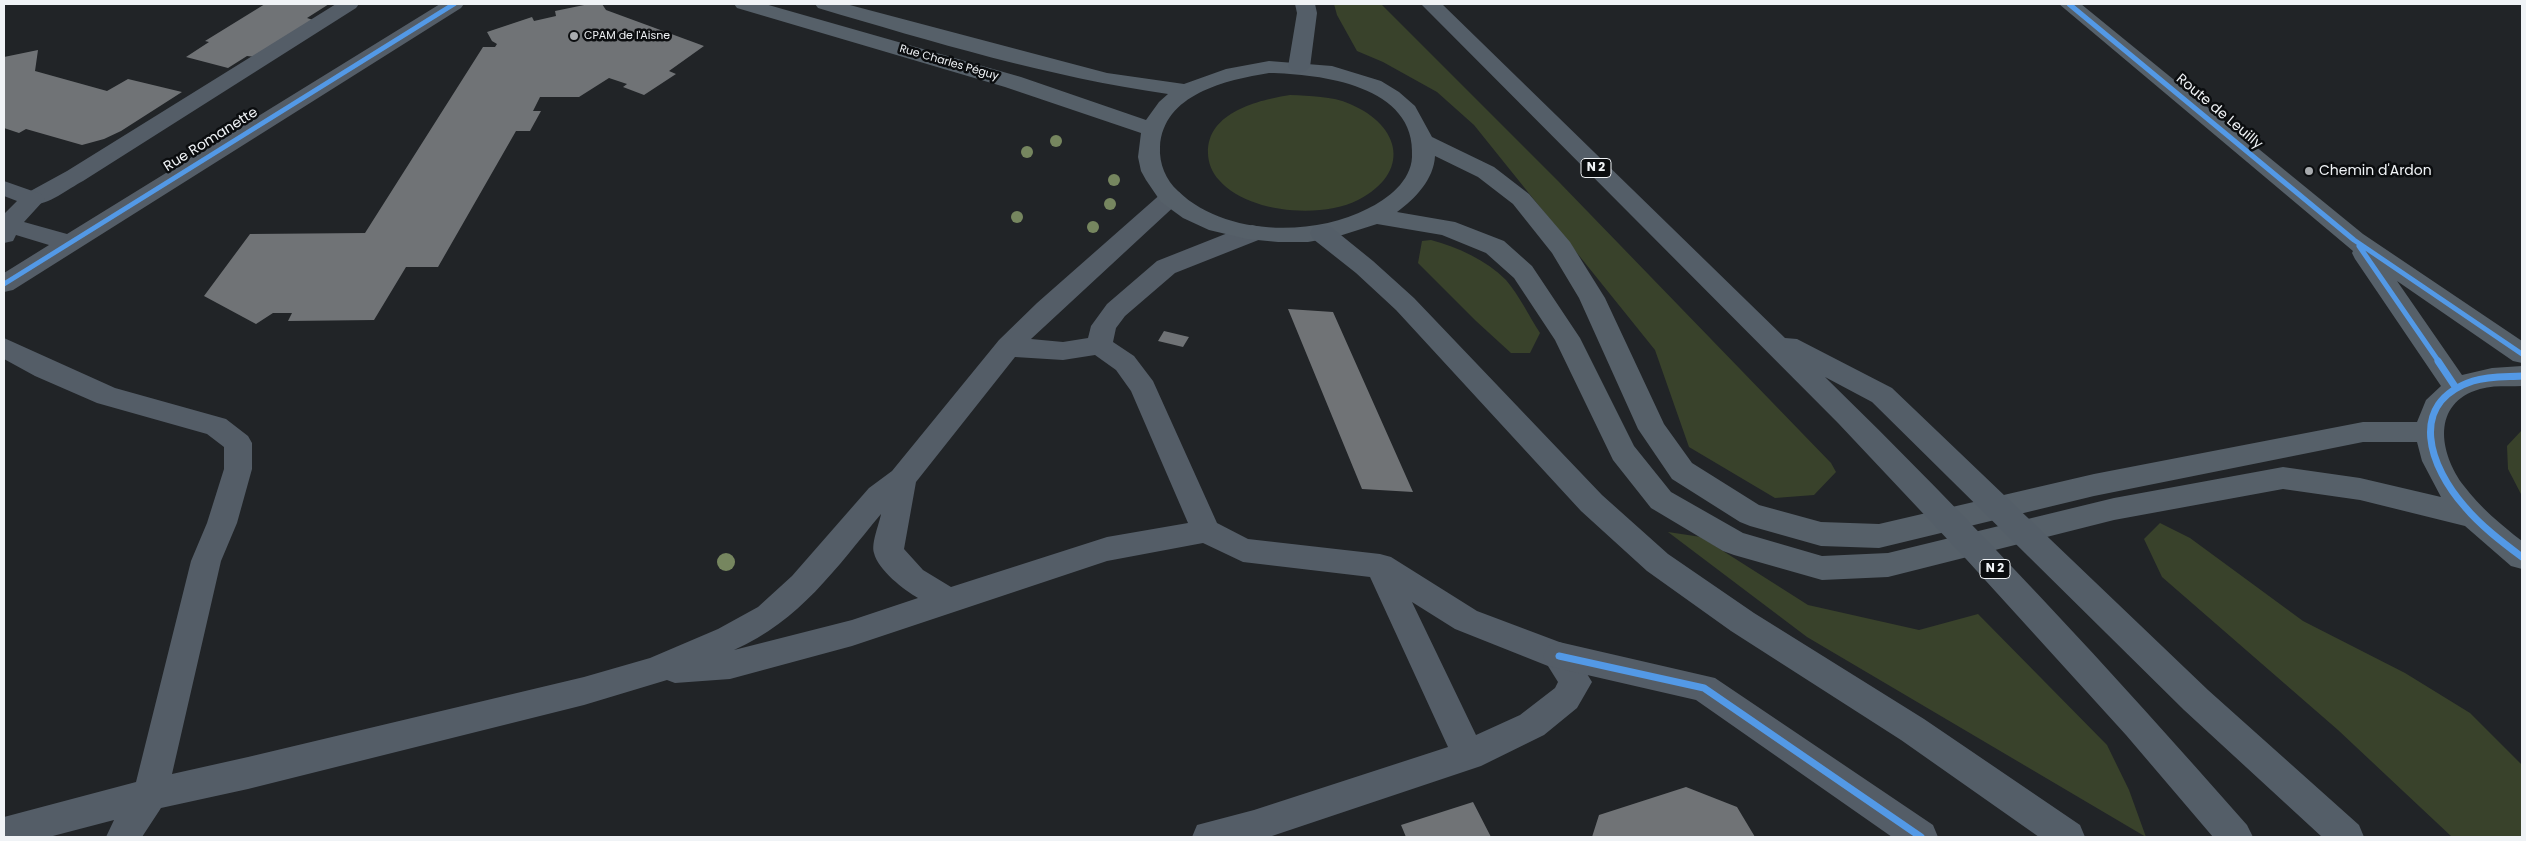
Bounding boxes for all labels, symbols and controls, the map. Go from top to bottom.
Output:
place label: CPAM de l'Aisne [584,29,670,43]
marker: CPAM de l'Aisne [568,30,580,42]
street label: Rue Charles Péguy [898,43,1000,83]
street label: Route de Leuilly [2172,71,2266,153]
street label: Rue Romanette [161,104,261,176]
road number: N 2 [1581,158,1611,178]
place label: Chemin d'Ardon [2319,163,2432,179]
marker: Chemin d'Ardon [2303,165,2315,177]
road number: N 2 [1980,560,2010,578]

